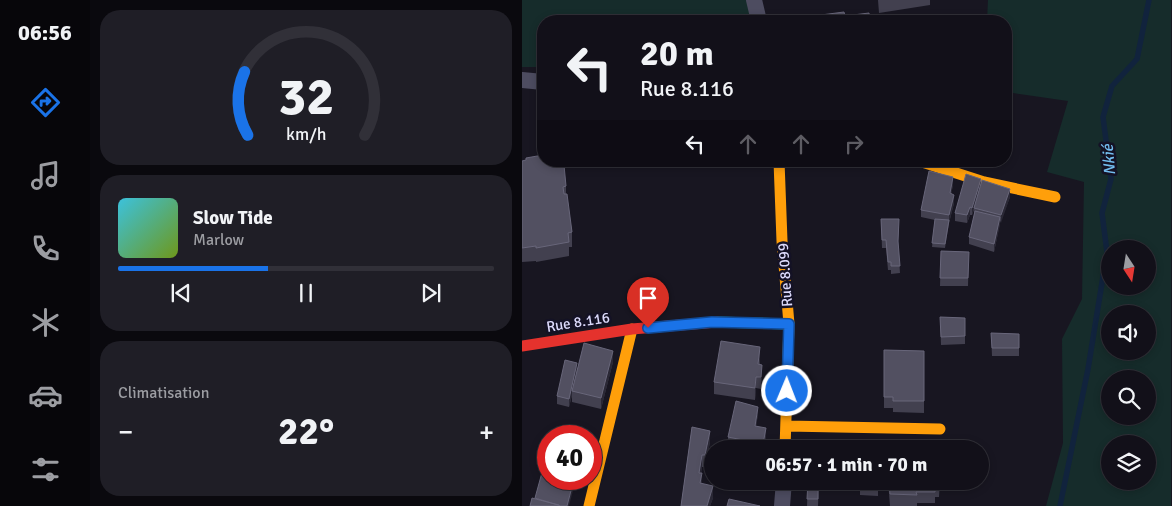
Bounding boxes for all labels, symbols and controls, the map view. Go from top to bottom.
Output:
text: 06:56 [18,19,72,46]
text: 20 m [640,32,714,75]
icon: left [557,35,622,100]
text: 32 [278,65,334,129]
text: Rue 8.116 [640,75,734,102]
icon: directions [28,85,63,120]
text: km/h [286,123,326,145]
icon: left [681,130,709,158]
icon: ahead [734,130,762,158]
icon: ahead [787,130,815,158]
icon: right [840,130,868,158]
water label: Nkié [1098,142,1120,176]
icon: music [28,158,63,193]
text: Slow Tide [193,206,273,230]
text: Marlow [193,230,244,250]
icon: phone [28,231,63,266]
north arrow [1101,240,1156,295]
map controls [1101,240,1156,490]
street label: Rue 8.099 [774,242,796,308]
pin [627,277,669,328]
icon: previous [167,279,195,307]
icon: pause [292,279,320,307]
icon: next [417,279,445,307]
icon: arrive [634,284,662,312]
icon: climate [28,305,63,340]
button: sound [1101,305,1156,360]
street label: Rue 8.116 [545,308,611,336]
position arrow [760,364,812,416]
button: search [1101,370,1156,425]
icon: car [28,378,63,413]
text: Climatisation [118,383,209,403]
text: 22° [278,408,334,455]
text: − [118,415,133,449]
text: + [479,415,494,449]
speed limit sign: 40 [537,425,602,490]
button: layers [1101,435,1156,490]
icon: filters [28,452,63,487]
text: 06:57 · 1 min · 70 m [766,453,927,477]

